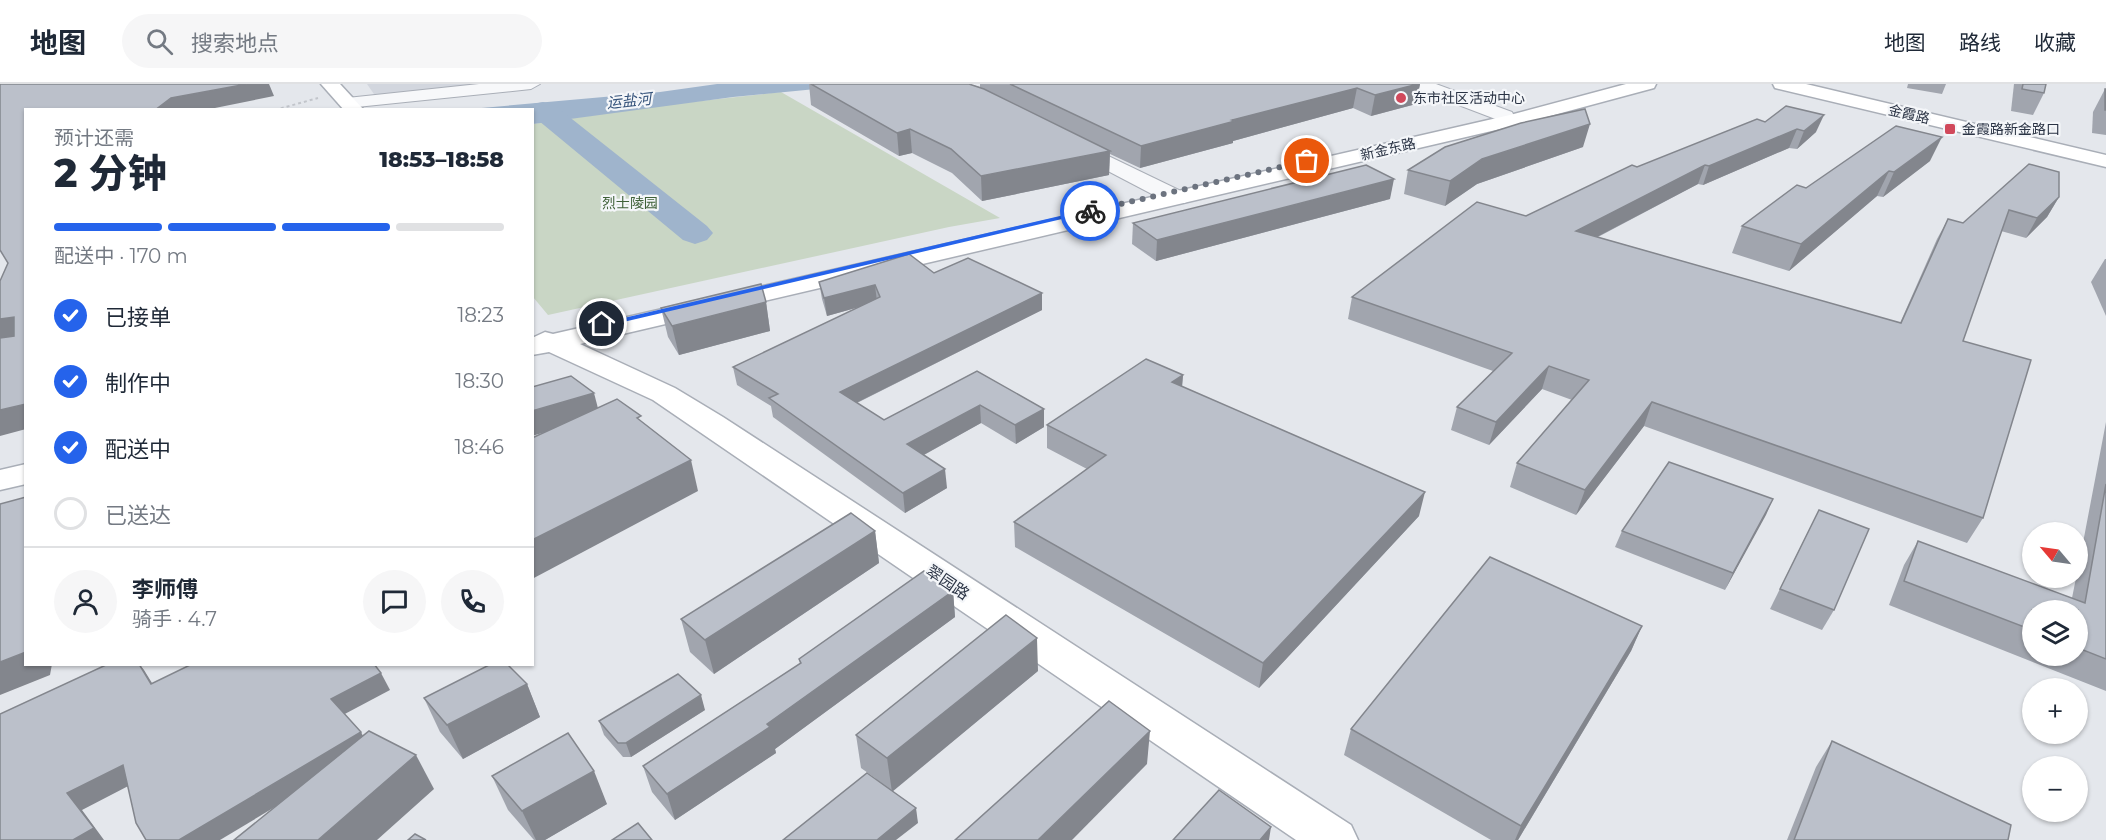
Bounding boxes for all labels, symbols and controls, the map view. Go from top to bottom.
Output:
search box [122,14,542,68]
icon: search [143,25,176,58]
text: 地图 [30,26,86,60]
text: 搜索地点 [191,30,279,57]
text: 地图 [1884,30,1926,55]
text: 路线 [1959,30,2001,55]
text: 收藏 [2034,30,2076,55]
water label: 运盐河 [606,88,655,112]
place label: 东市社区活动中心 [1413,89,1525,107]
marker: 东市社区活动中心 [1394,91,1408,105]
street label: 金霞路 [1887,101,1931,127]
place label: 金霞路新金路口 [1962,120,2060,138]
marker: 金霞路新金路口 [1943,122,1957,136]
text: 预计还需 [54,126,134,150]
street label: 新金东路 [1359,134,1417,164]
pin [1281,135,1332,186]
icon: bag [1290,144,1323,177]
text: 18:53–18:58 [379,146,504,173]
text: 2 分钟 [54,149,167,197]
courier [1060,181,1120,241]
park label: 烈士陵园 [602,194,658,212]
icon: bike [1074,195,1107,228]
text: 配送中 · 170 m [54,244,188,268]
pin [576,298,627,349]
icon: check [54,299,87,332]
text: 18:23 [457,303,504,327]
text: 已接单 [105,304,171,331]
icon: home [585,307,618,340]
icon: check [54,365,87,398]
text: 18:30 [455,369,504,393]
text: 制作中 [105,370,171,397]
icon: check [54,431,87,464]
text: 18:46 [454,435,504,459]
text: 配送中 [105,436,171,463]
text: 已送达 [105,502,171,529]
north arrow [2022,522,2088,588]
map controls [2022,522,2088,822]
street label: 翠园路 [923,561,973,604]
button: person [54,570,117,633]
button: chat [363,570,426,633]
button: phone [441,570,504,633]
text: 李师傅 [132,576,198,603]
button: layers [2022,600,2088,666]
text: 骑手 · 4.7 [132,607,217,631]
button: + [2022,678,2088,744]
button: − [2022,756,2088,822]

